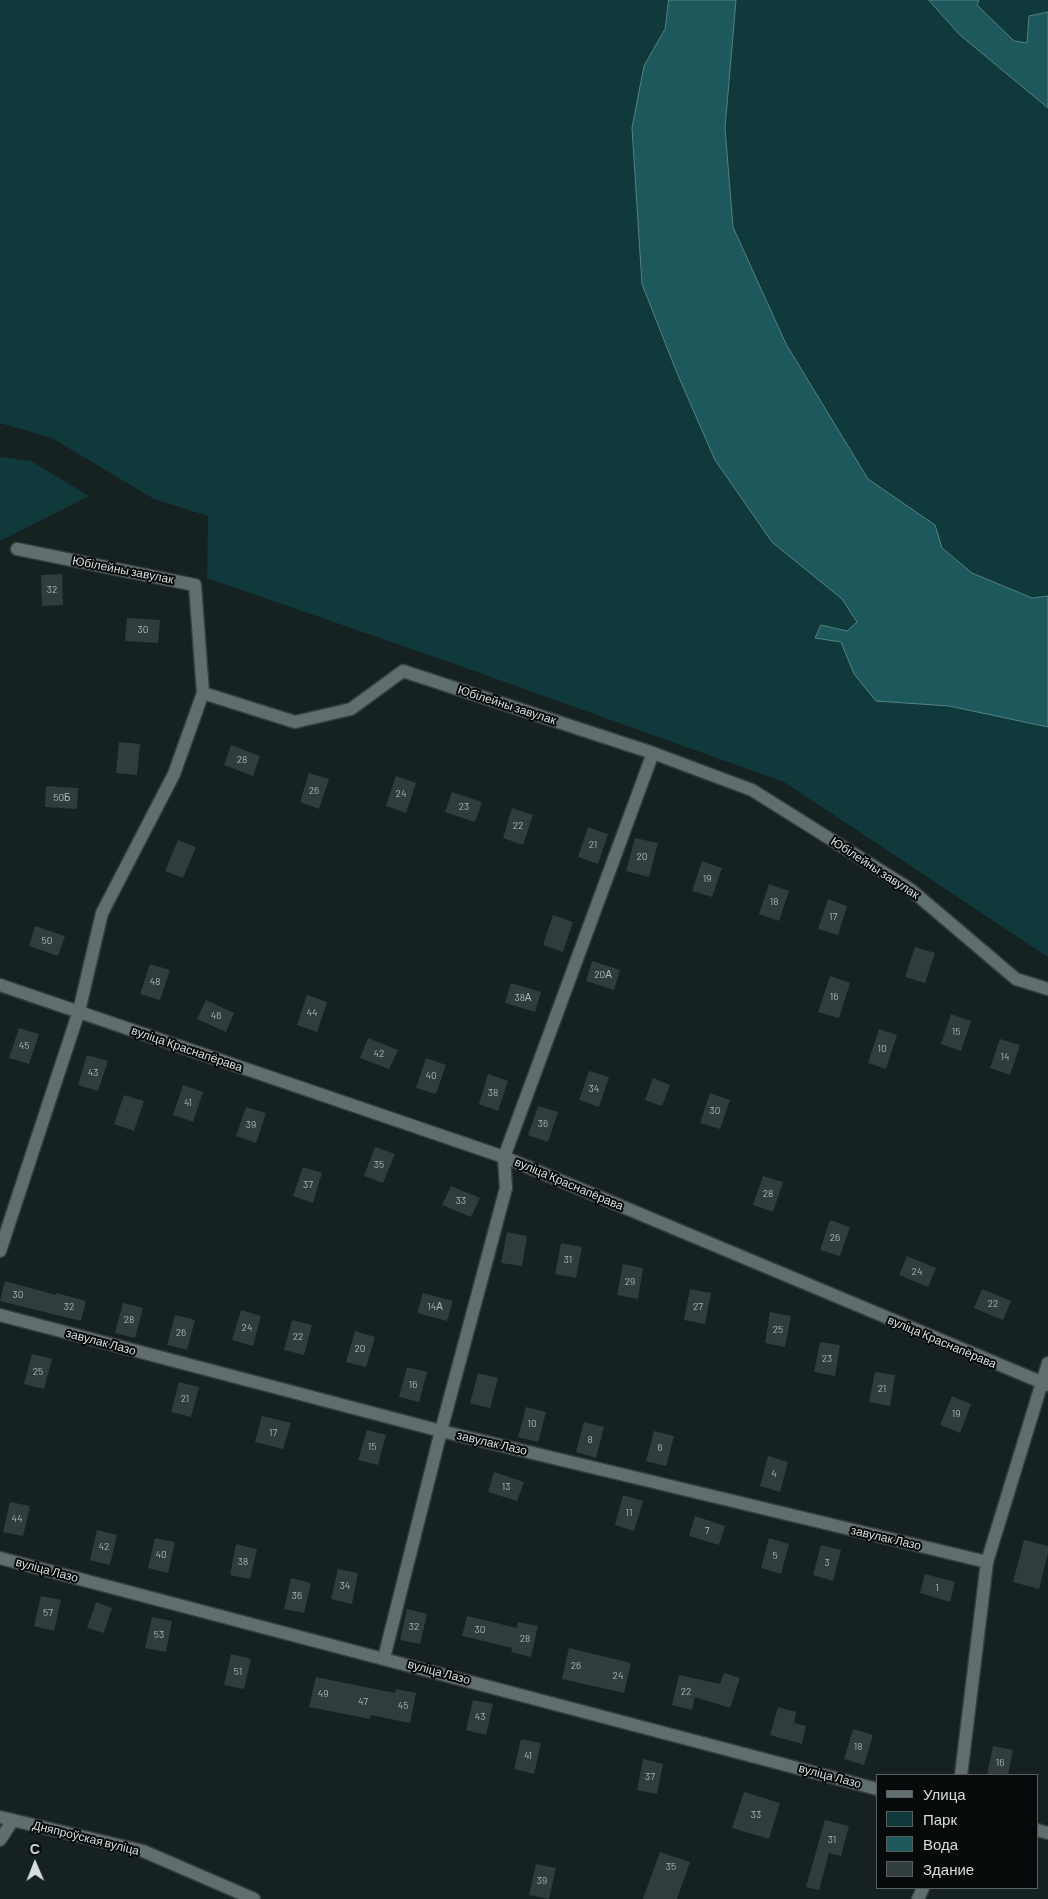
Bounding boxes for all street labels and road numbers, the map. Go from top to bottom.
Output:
street label: Юбілейны завулак [71,553,175,587]
street label: Юбілейны завулак [456,682,558,728]
street label: Юбілейны завулак [828,834,922,902]
street label: вуліца Краснапёрава [130,1023,244,1075]
street label: вуліца Краснапёрава [513,1155,625,1213]
street label: вуліца Краснапёрава [886,1313,998,1371]
street label: завулак Лазо [64,1326,138,1358]
street label: завулак Лазо [455,1428,529,1458]
street label: завулак Лазо [849,1523,923,1553]
street label: вуліца Лазо [14,1555,80,1585]
street label: вуліца Лазо [406,1657,472,1687]
street label: вуліца Лазо [797,1761,863,1791]
street label: Дняпроўская вуліца [31,1818,141,1858]

